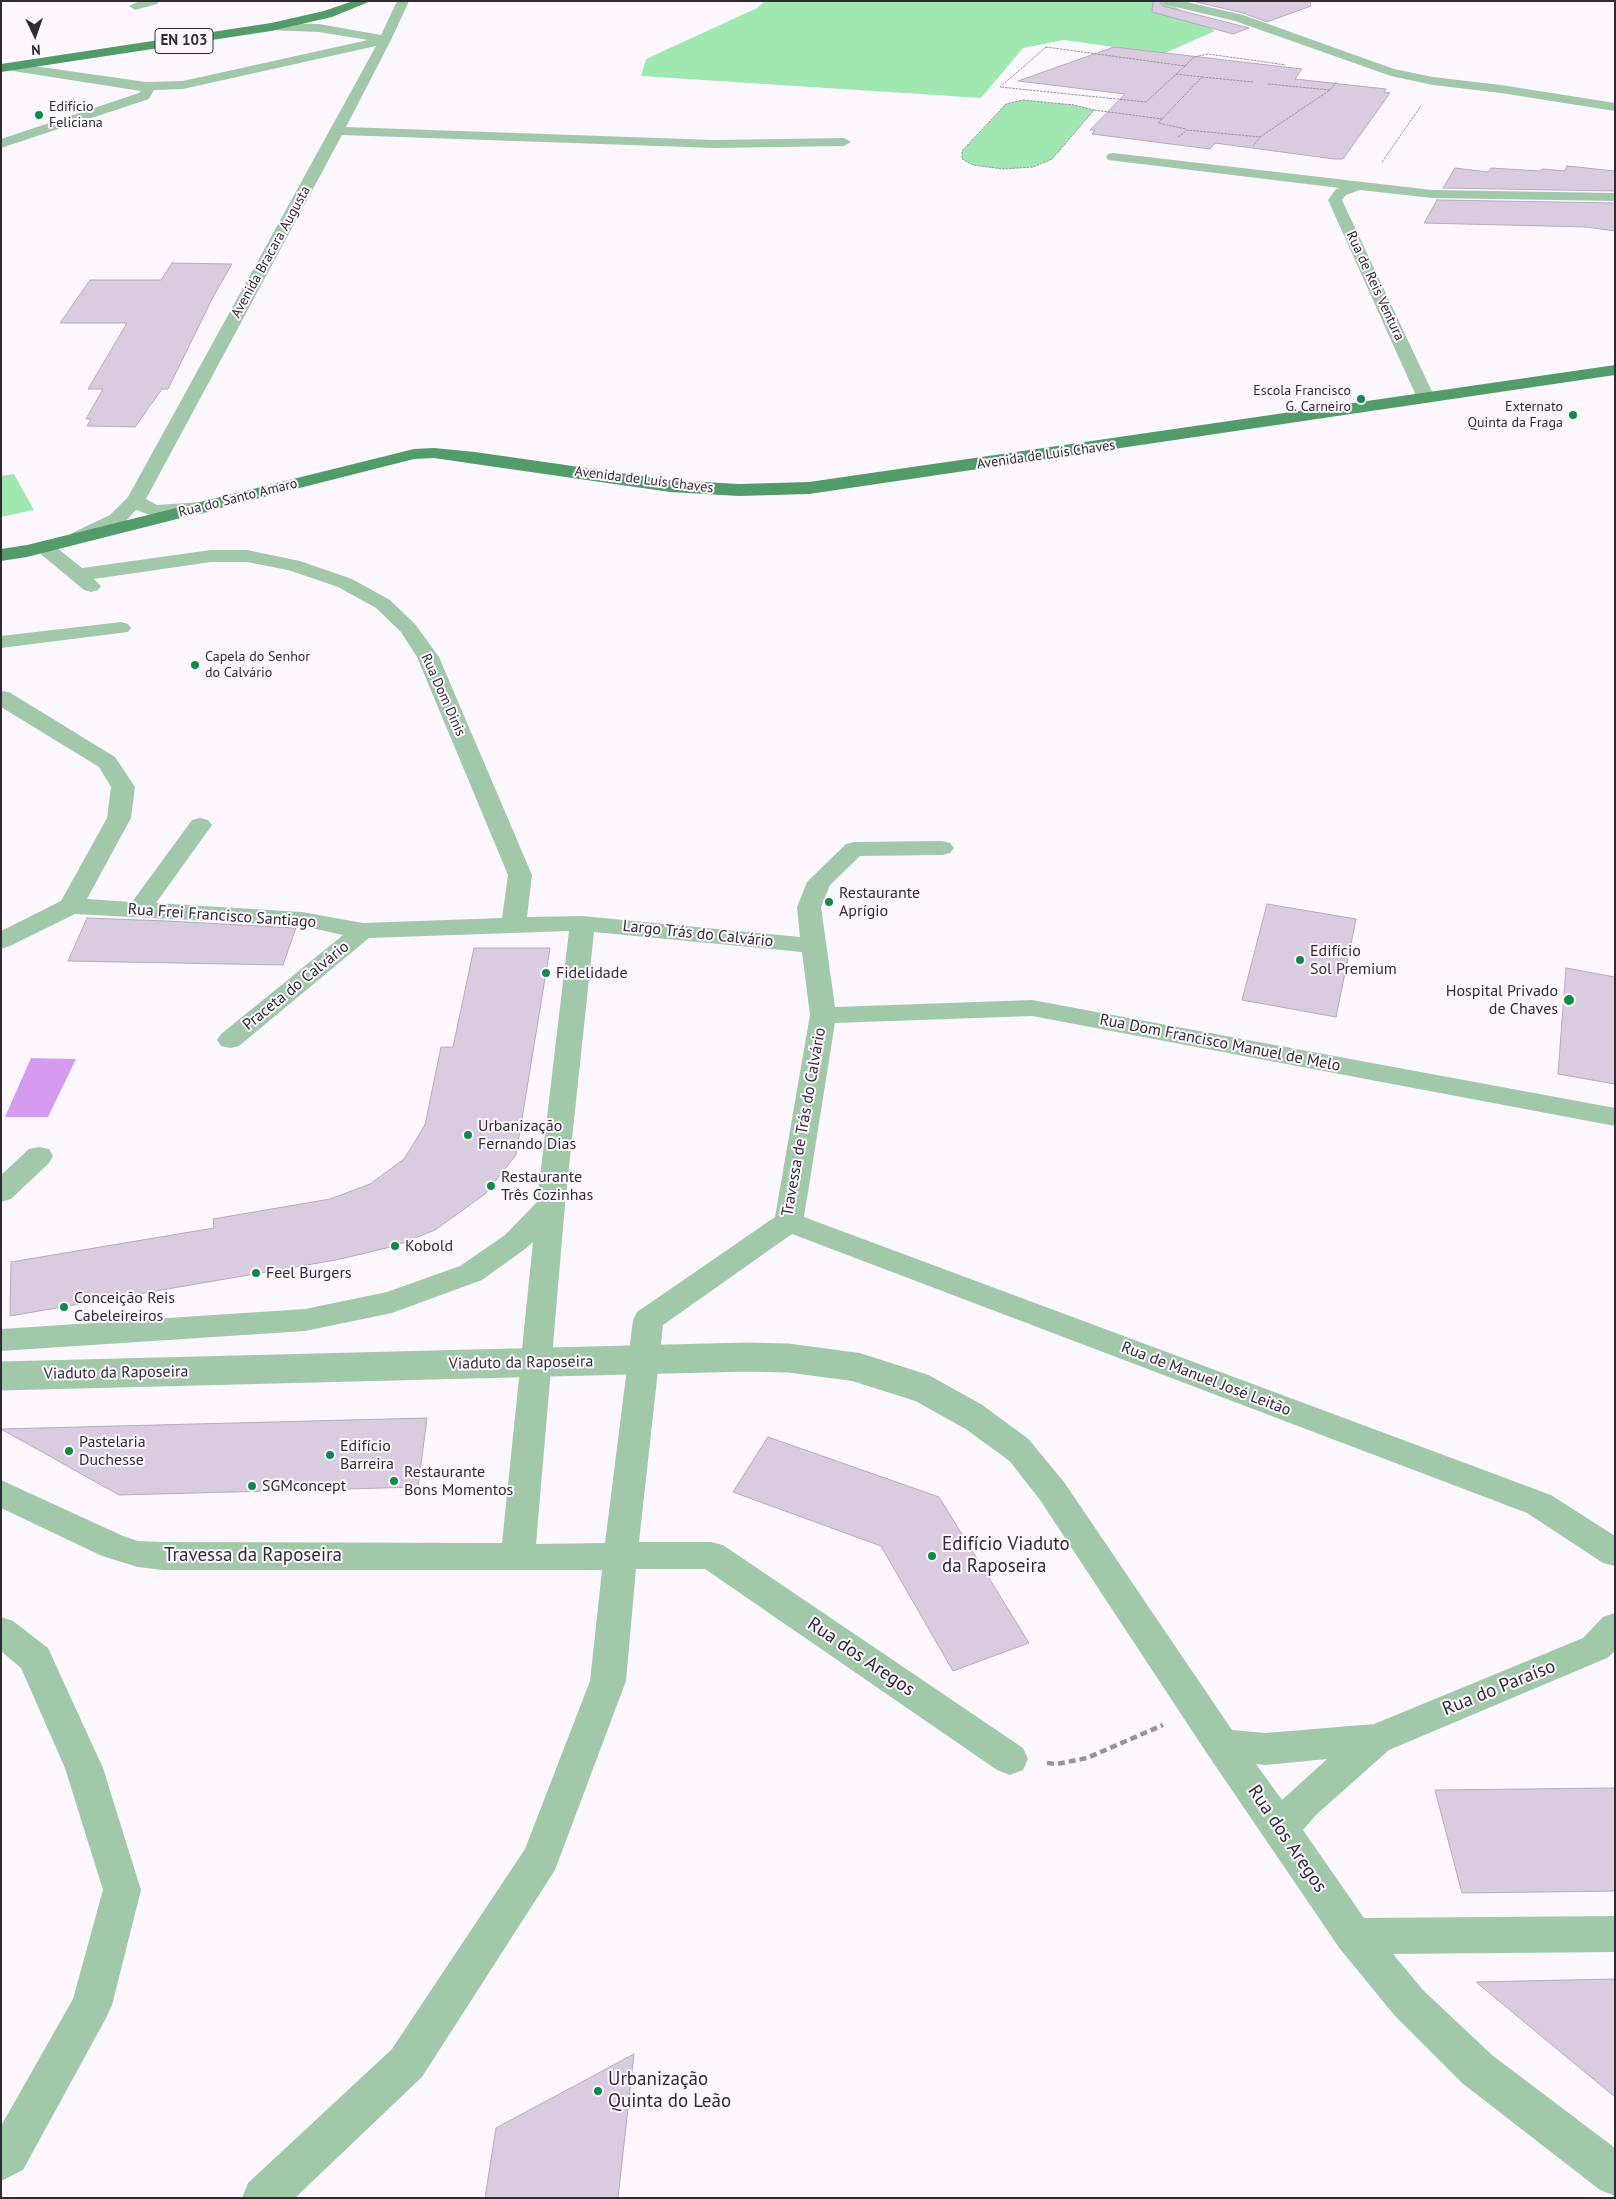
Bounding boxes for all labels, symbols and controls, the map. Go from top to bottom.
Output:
north arrow [10,10,60,60]
road number: EN 103 [155,28,213,54]
text: N [31,41,41,59]
place label: Edifício Feliciana [49,99,103,132]
marker: Edifício Feliciana [33,109,45,121]
street label: Avenida Bracara Augusta [228,183,314,321]
street label: Rua de Reis Ventura [1342,229,1408,343]
place label: Escola Francisco G. Carneiro [1253,383,1351,416]
marker: Escola Francisco G. Carneiro [1355,393,1367,405]
place label: Externato Quinta da Fraga [1467,399,1563,432]
marker: Externato Quinta da Fraga [1567,409,1579,421]
street label: Avenida de Luís Chaves [976,437,1116,473]
street label: Avenida de Luís Chaves [574,463,714,497]
street label: Rua do Santo Amaro [177,475,299,521]
place label: Capela do Senhor do Calvário [205,649,310,682]
street label: Rua Dom Dinis [417,651,469,739]
marker: Capela do Senhor do Calvário [189,659,201,671]
place label: Restaurante Aprígio [839,883,920,921]
marker: Restaurante Aprígio [823,896,835,908]
street label: Rua Frei Francisco Santiago [127,900,317,932]
street label: Largo Trás do Calvário [622,917,774,951]
street label: Praceta do Calvário [239,937,353,1035]
place label: Edifício Sol Premium [1310,941,1397,979]
marker: Edifício Sol Premium [1294,954,1306,966]
place label: Fidelidade [556,963,628,983]
marker: Fidelidade [540,967,552,979]
place label: Hospital Privado de Chaves [1446,981,1558,1019]
marker: Hospital Privado de Chaves [1562,993,1576,1007]
street label: Rua Dom Francisco Manuel de Melo [1098,1010,1342,1076]
street label: Travessa de Trás do Calvário [778,1026,830,1218]
place label: Urbanização Fernando Dias [478,1116,576,1154]
marker: Urbanização Fernando Dias [462,1129,474,1141]
place label: Restaurante Três Cozinhas [501,1167,593,1205]
marker: Restaurante Três Cozinhas [485,1180,497,1192]
place label: Kobold [405,1236,453,1256]
marker: Kobold [389,1240,401,1252]
place label: Feel Burgers [266,1263,352,1283]
marker: Feel Burgers [250,1267,262,1279]
place label: Conceição Reis Cabeleireiros [74,1288,175,1326]
marker: Conceição Reis Cabeleireiros [58,1301,70,1313]
street label: Rua de Manuel José Leitão [1118,1338,1294,1420]
street label: Viaduto da Raposeira [449,1352,593,1374]
street label: Viaduto da Raposeira [44,1362,188,1384]
place label: Pastelaria Duchesse [79,1432,146,1470]
place label: Edifício Barreira [340,1436,394,1474]
marker: Pastelaria Duchesse [63,1445,75,1457]
marker: Edifício Barreira [324,1449,336,1461]
place label: Restaurante Bons Momentos [404,1462,513,1500]
marker: Restaurante Bons Momentos [388,1475,400,1487]
place label: SGMconcept [262,1476,346,1496]
marker: SGMconcept [246,1480,258,1492]
place label: Edifício Viaduto da Raposeira [942,1534,1070,1578]
street label: Travessa da Raposeira [164,1545,342,1567]
marker: Edifício Viaduto da Raposeira [926,1550,938,1562]
street label: Rua dos Aregos [803,1613,919,1701]
street label: Rua do Paraíso [1439,1655,1559,1721]
street label: Rua dos Aregos [1243,1781,1331,1897]
place label: Urbanização Quinta do Leão [608,2069,731,2113]
marker: Urbanização Quinta do Leão [592,2085,604,2097]

